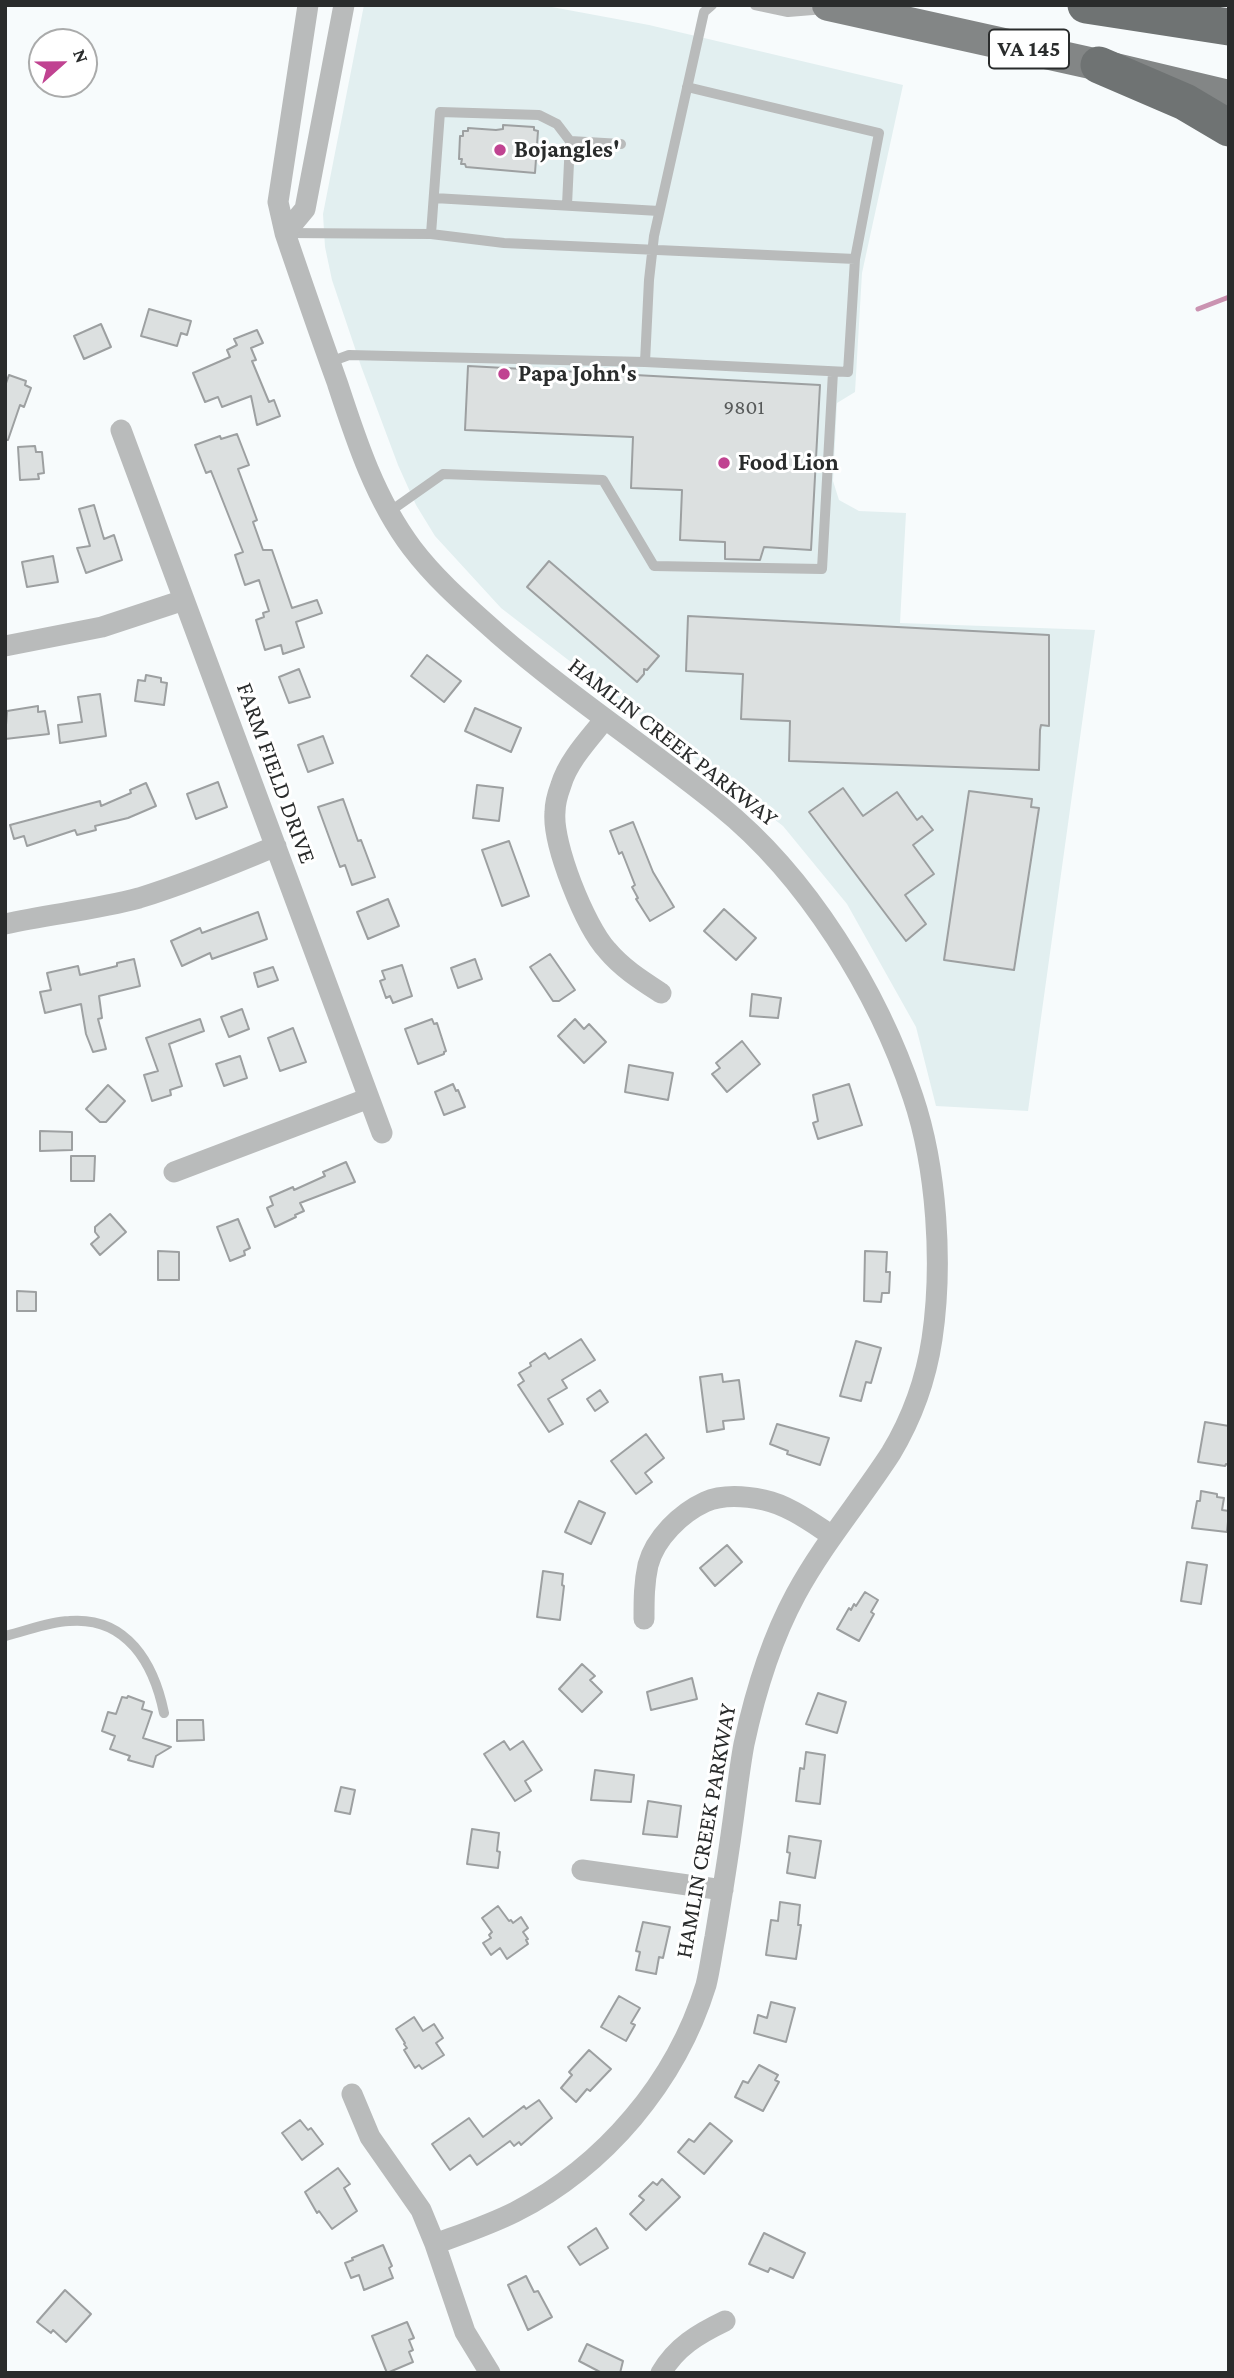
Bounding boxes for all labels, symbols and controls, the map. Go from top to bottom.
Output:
north arrow [28,28,98,98]
road number: VA 145 [989,30,1069,68]
text: N [69,46,93,66]
place label: Bojangles' [514,136,620,164]
marker: Bojangles' [492,142,508,158]
place label: Papa John's [518,360,637,388]
marker: Papa John's [496,366,512,382]
house number: 9801 [724,395,764,421]
place label: Food Lion [738,449,839,477]
marker: Food Lion [716,455,732,471]
street label: HAMLIN CREEK PARKWAY [563,651,783,833]
street label: FARM FIELD DRIVE [230,679,322,867]
street label: HAMLIN CREEK PARKWAY [669,1701,743,1961]

